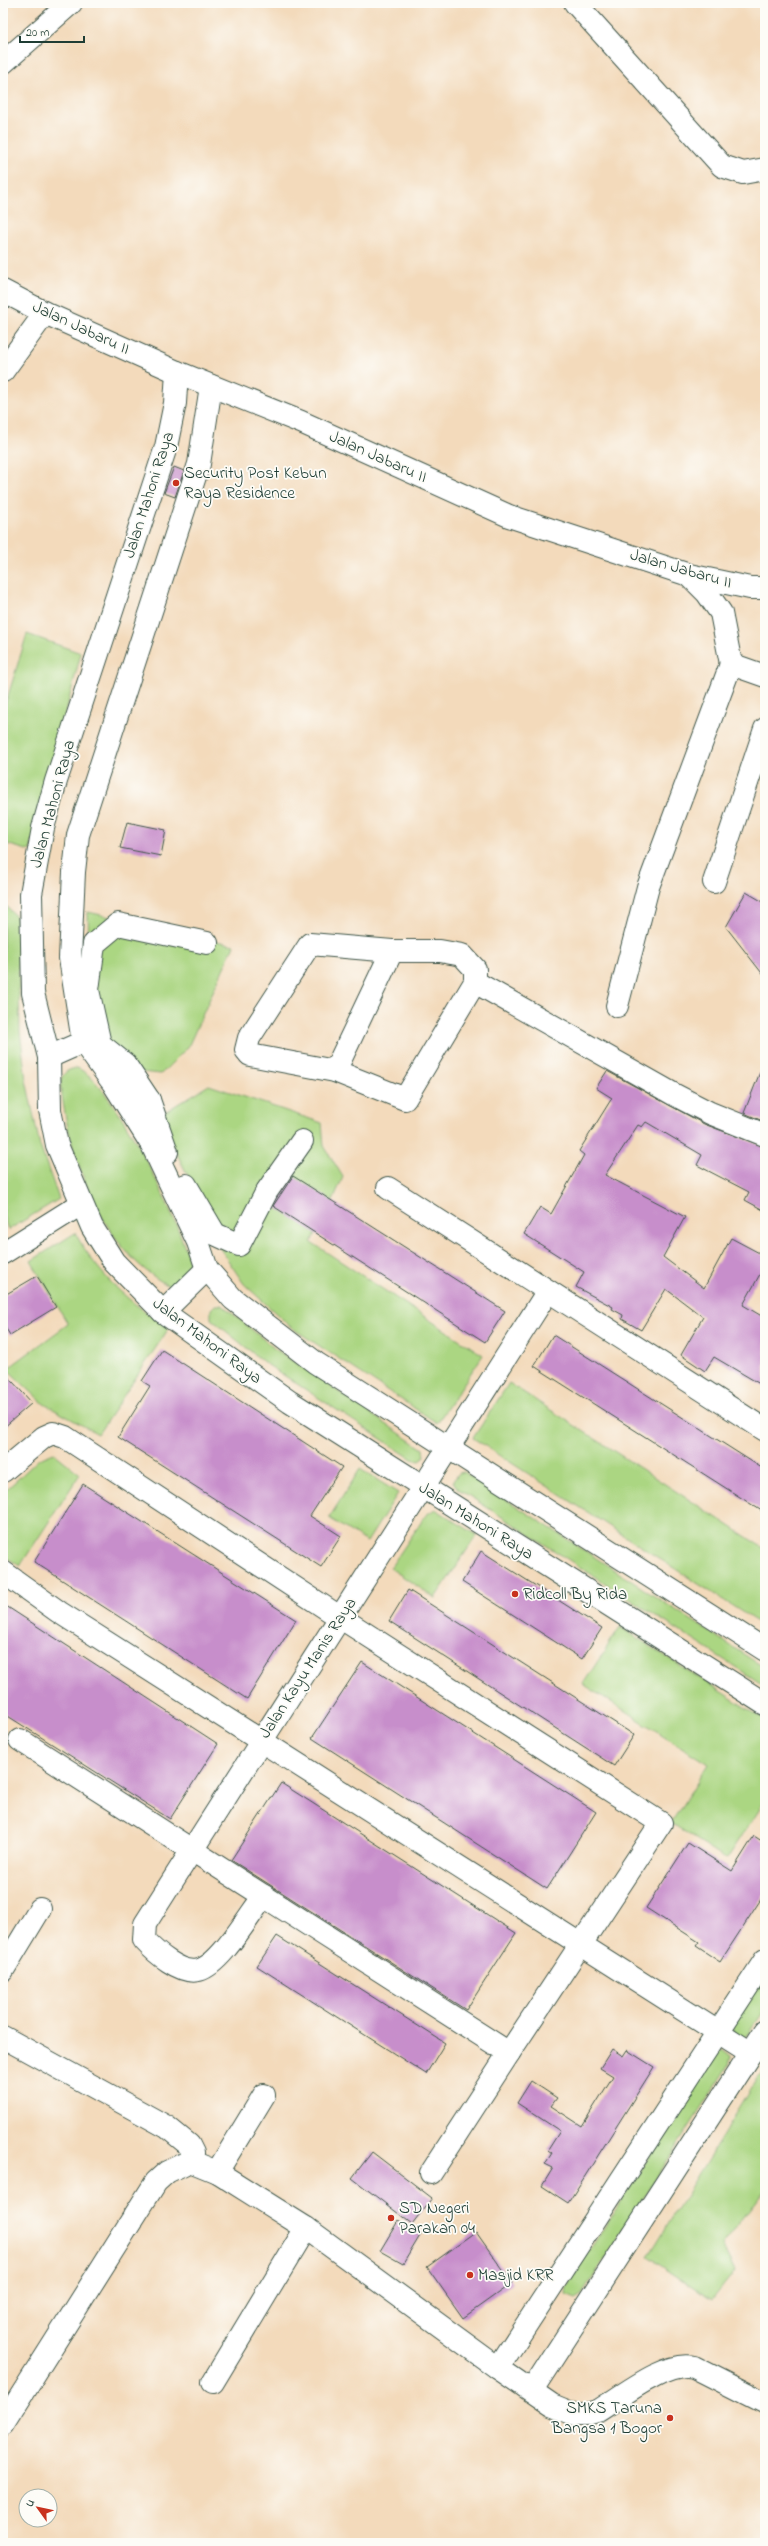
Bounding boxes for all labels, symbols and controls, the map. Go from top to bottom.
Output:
scale bar [20,18,84,44]
text: 20 m [26,24,49,42]
street label: Jalan Jabaru II [28,294,134,362]
street label: Jalan Jabaru II [325,424,431,490]
street label: Jalan Mahoni Raya [117,429,182,562]
place label: Security Post Kebun Raya Residence [184,461,327,507]
marker: Security Post Kebun Raya Residence [171,478,181,488]
street label: Jalan Jabaru II [627,543,735,595]
street label: Jalan Mahoni Raya [24,737,83,871]
street label: Jalan Mahoni Raya [146,1291,267,1391]
street label: Jalan Mahoni Raya [413,1476,538,1567]
place label: Ridcoll By Rida [523,1582,627,1608]
marker: Ridcoll By Rida [510,1589,520,1599]
street label: Jalan Kayu Manis Raya [253,1592,364,1744]
place label: SD Negeri Parakan 04 [399,2196,475,2241]
marker: SD Negeri Parakan 04 [386,2213,396,2223]
place label: Masjid KRR [478,2263,554,2288]
marker: Masjid KRR [465,2270,475,2280]
place label: SMKS Taruna Bangsa 1 Bogor [551,2396,663,2443]
marker: SMKS Taruna Bangsa 1 Bogor [665,2413,675,2423]
north arrow [18,2488,58,2528]
text: U [22,2496,39,2510]

